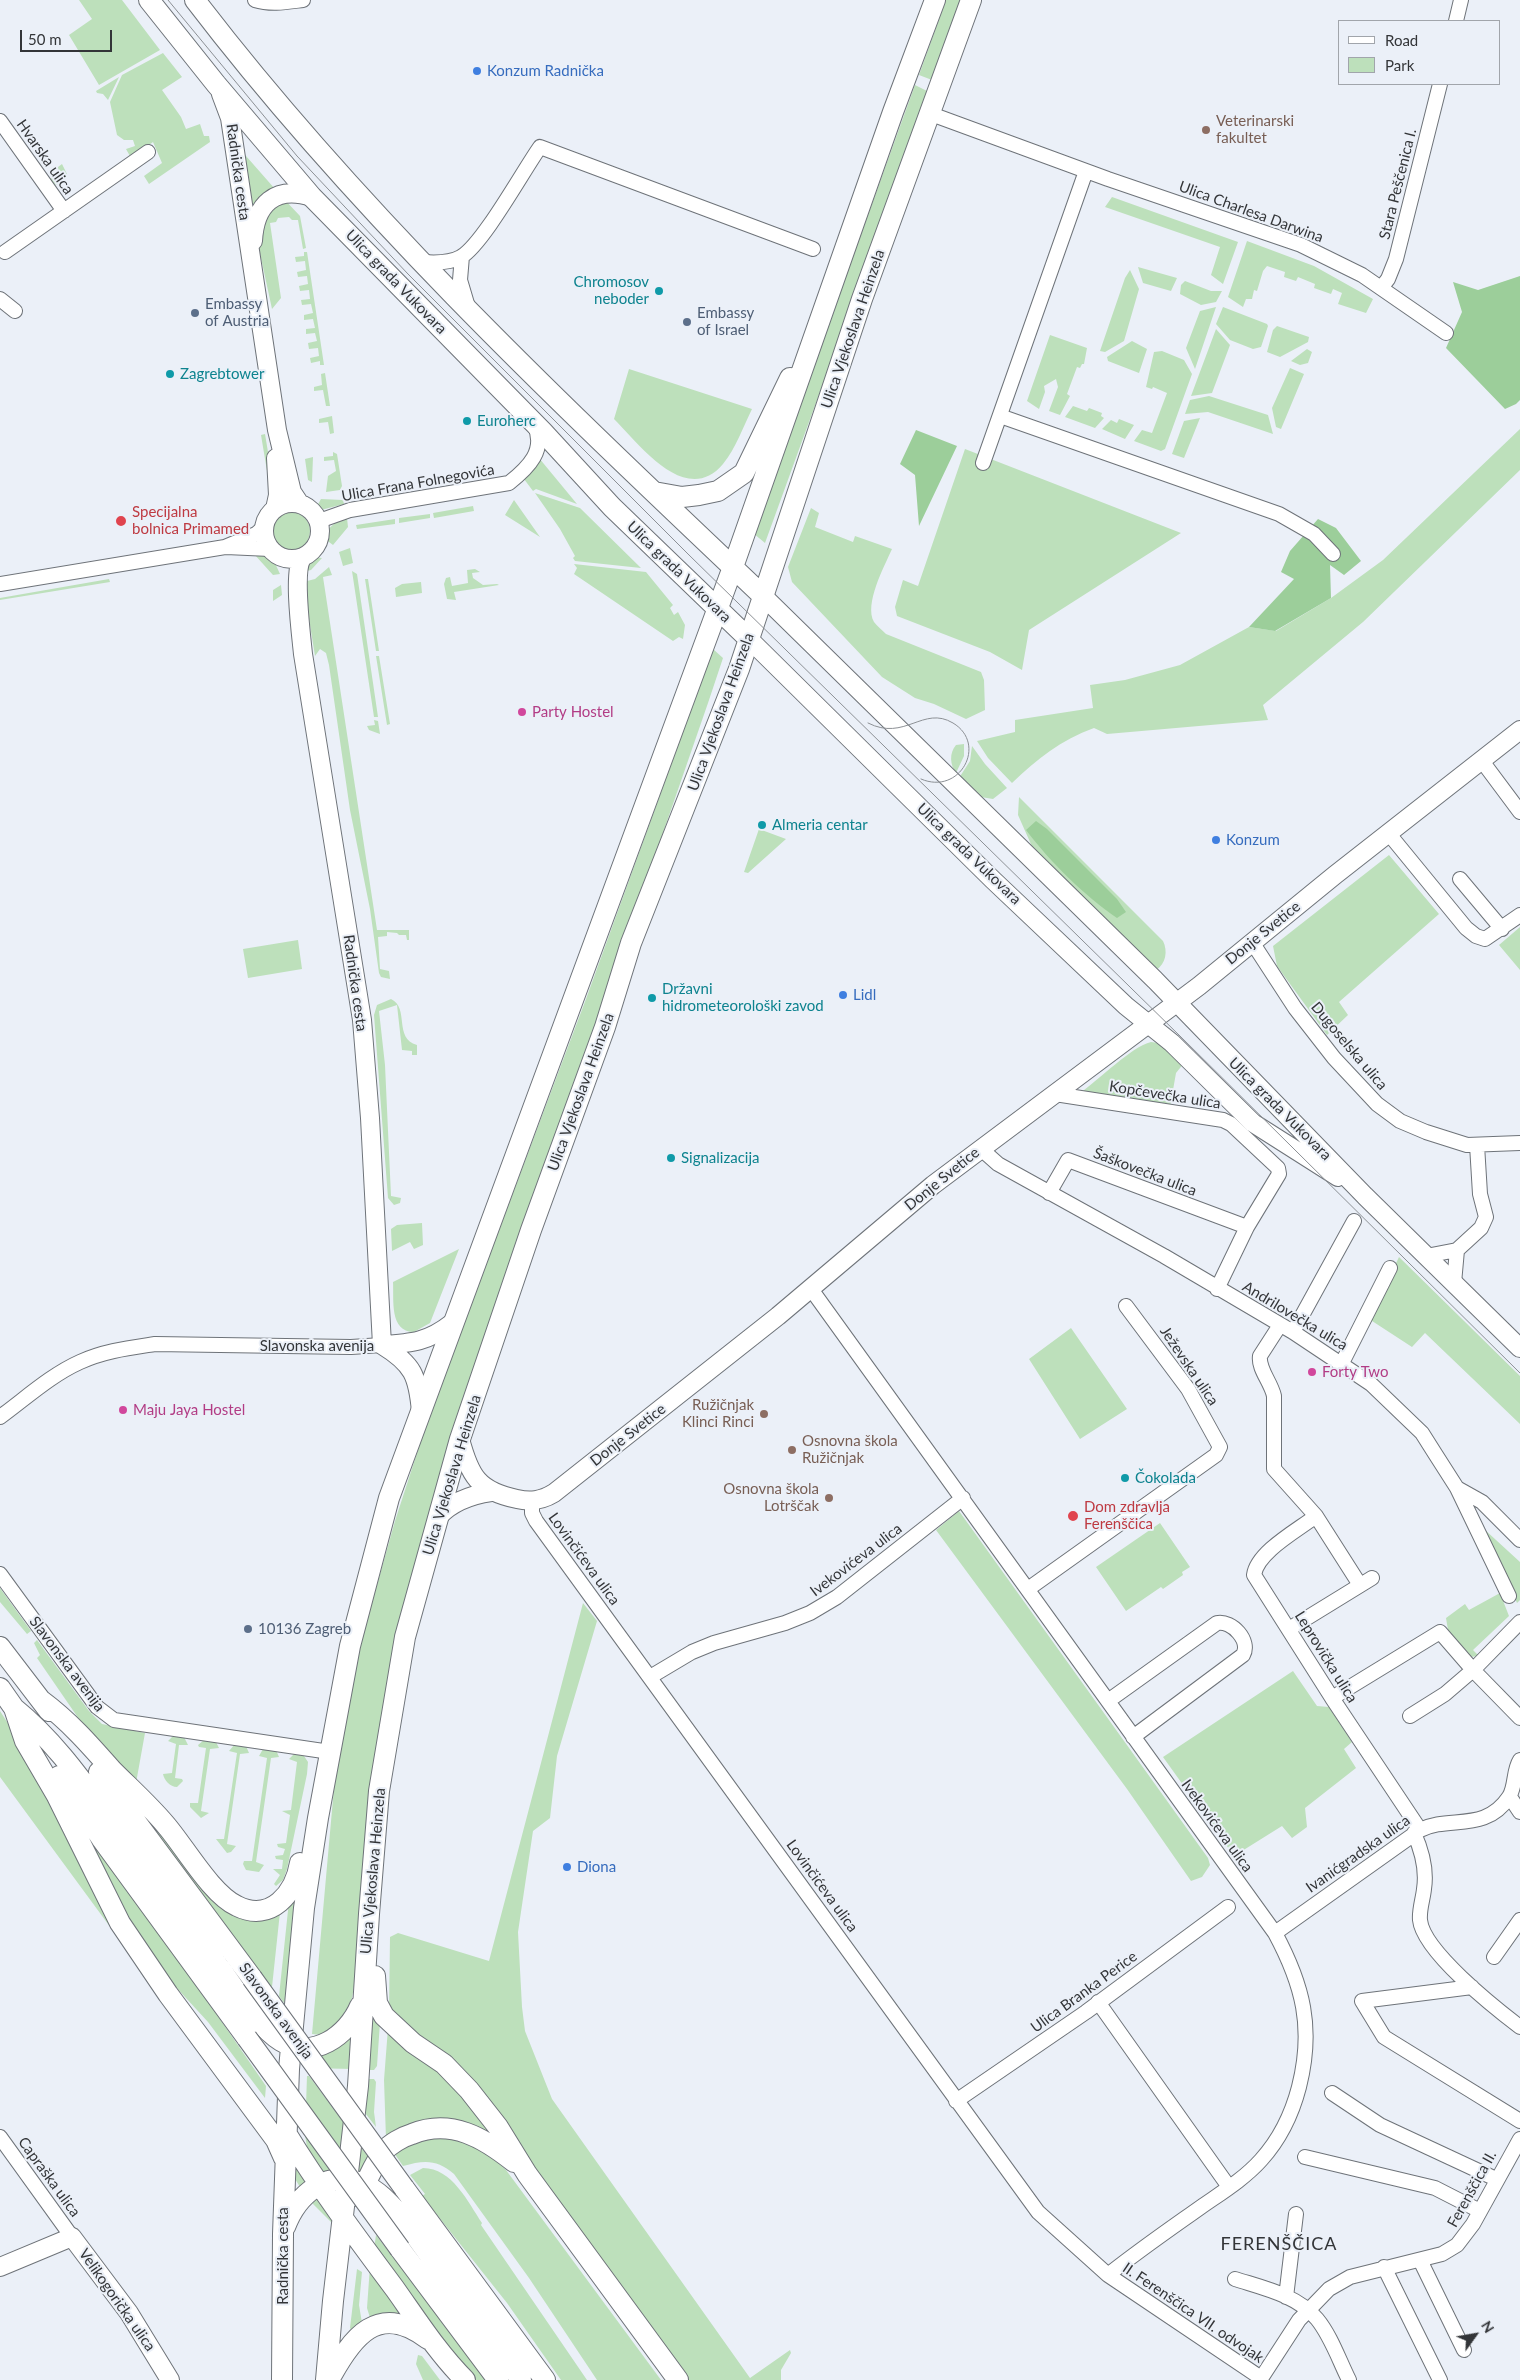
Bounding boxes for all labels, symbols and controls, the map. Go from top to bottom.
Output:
scale bar [22,20,115,52]
legend [1338,20,1500,85]
text: 50 m [28,30,62,48]
text: Road [1385,31,1418,49]
text: Park [1385,56,1414,74]
place label: Konzum Radnička [487,62,604,80]
marker: Konzum Radnička [471,65,483,77]
place label: Veterinarski fakultet [1216,112,1294,147]
street label: Hvarska ulica [13,116,77,198]
street label: Radnička cesta [222,122,254,222]
marker: Veterinarski fakultet [1200,124,1212,136]
street label: Stara Peščenica I. [1376,127,1420,241]
street label: Ulica Charlesa Darwina [1176,177,1326,247]
street label: Ulica grada Vukovara [342,226,450,338]
street label: Ulica Vjekoslava Heinzela [817,247,889,411]
place label: Chromosov neboder [574,273,649,308]
marker: Chromosov neboder [653,285,665,297]
place label: Embassy of Austria [205,295,269,330]
place label: Embassy of Israel [697,304,754,339]
marker: Embassy of Austria [189,307,201,319]
marker: Embassy of Israel [681,316,693,328]
place label: Zagrebtower [180,365,264,383]
marker: Zagrebtower [164,368,176,380]
place label: Euroherc [477,412,536,430]
marker: Euroherc [461,415,473,427]
street label: Ulica Frana Folnegovića [340,461,496,505]
place label: Specijalna bolnica Primamed [132,503,249,538]
marker: Specijalna bolnica Primamed [114,514,128,528]
street label: Ulica grada Vukovara [623,518,735,626]
street label: Ulica Vjekoslava Heinzela [684,631,758,793]
place label: Party Hostel [532,703,614,721]
marker: Party Hostel [516,706,528,718]
street label: Ulica grada Vukovara [913,800,1025,908]
place label: Almeria centar [772,816,868,834]
marker: Almeria centar [756,819,768,831]
place label: Konzum [1226,831,1280,849]
marker: Konzum [1210,834,1222,846]
street label: Donje Svetice [1222,897,1304,969]
street label: Radnička cesta [339,933,371,1033]
place label: Državni hidrometeorološki zavod [662,980,824,1015]
place label: Lidl [853,986,876,1004]
marker: Lidl [837,989,849,1001]
marker: Državni hidrometeorološki zavod [646,992,658,1004]
street label: Dugoselska ulica [1307,998,1391,1094]
street label: Ulica Vjekoslava Heinzela [544,1011,618,1173]
street label: Ulica grada Vukovara [1225,1054,1335,1164]
street label: Kopčevečka ulica [1108,1077,1222,1113]
street label: Donje Svetice [901,1143,983,1215]
street label: Šaškovečka ulica [1091,1144,1199,1200]
place label: Signalizacija [681,1149,759,1167]
marker: Signalizacija [665,1152,677,1164]
street label: Andrilovečka ulica [1239,1278,1351,1354]
street label: Ježevska ulica [1156,1323,1222,1409]
street label: Slavonska avenija [260,1337,374,1355]
place label: Forty Two [1322,1363,1388,1381]
marker: Forty Two [1306,1366,1318,1378]
street label: Ulica Vjekoslava Heinzela [419,1393,485,1557]
place label: Ružičnjak Klinci Rinci [682,1396,754,1431]
street label: Donje Svetice [587,1400,669,1470]
place label: Maju Jaya Hostel [133,1401,245,1419]
marker: Maju Jaya Hostel [117,1404,129,1416]
marker: Ružičnjak Klinci Rinci [758,1408,770,1420]
place label: Osnovna škola Ružičnjak [802,1432,898,1467]
marker: Osnovna škola Ružičnjak [786,1444,798,1456]
place label: Čokolada [1135,1469,1196,1487]
marker: Čokolada [1119,1472,1131,1484]
place label: Osnovna škola Lotrščak [723,1480,819,1515]
marker: Osnovna škola Lotrščak [823,1492,835,1504]
place label: Dom zdravlja Ferenščica [1084,1498,1170,1533]
street label: Lovinčićeva ulica [544,1509,624,1609]
marker: Dom zdravlja Ferenščica [1066,1509,1080,1523]
street label: Ivekovićeva ulica [807,1520,905,1600]
street label: Leprovička ulica [1291,1608,1361,1706]
street label: Slavonska avenija [25,1613,109,1715]
place label: 10136 Zagreb [258,1620,351,1638]
marker: 10136 Zagreb [242,1623,254,1635]
street label: Ivekovićeva ulica [1177,1776,1257,1876]
street label: Ulica Vjekoslava Heinzela [357,1787,389,1955]
street label: Ivanićgradska ulica [1303,1811,1413,1897]
street label: Lovinčićeva ulica [782,1836,862,1936]
place label: Diona [577,1858,616,1876]
marker: Diona [561,1861,573,1873]
street label: Ulica Branka Perice [1027,1948,1141,2036]
street label: Slavonska avenija [235,1959,317,2063]
street label: Capraška ulica [14,2134,84,2220]
street label: Ferenščica II. [1444,2148,1500,2230]
street label: Radnička cesta [274,2207,292,2305]
district label: FERENŠČICA [1219,2233,1339,2255]
street label: Velikogorička ulica [75,2245,159,2355]
street label: II. Ferenščica VII. odvojak [1119,2259,1267,2367]
north arrow [1450,2310,1500,2360]
text: N [1478,2318,1498,2336]

